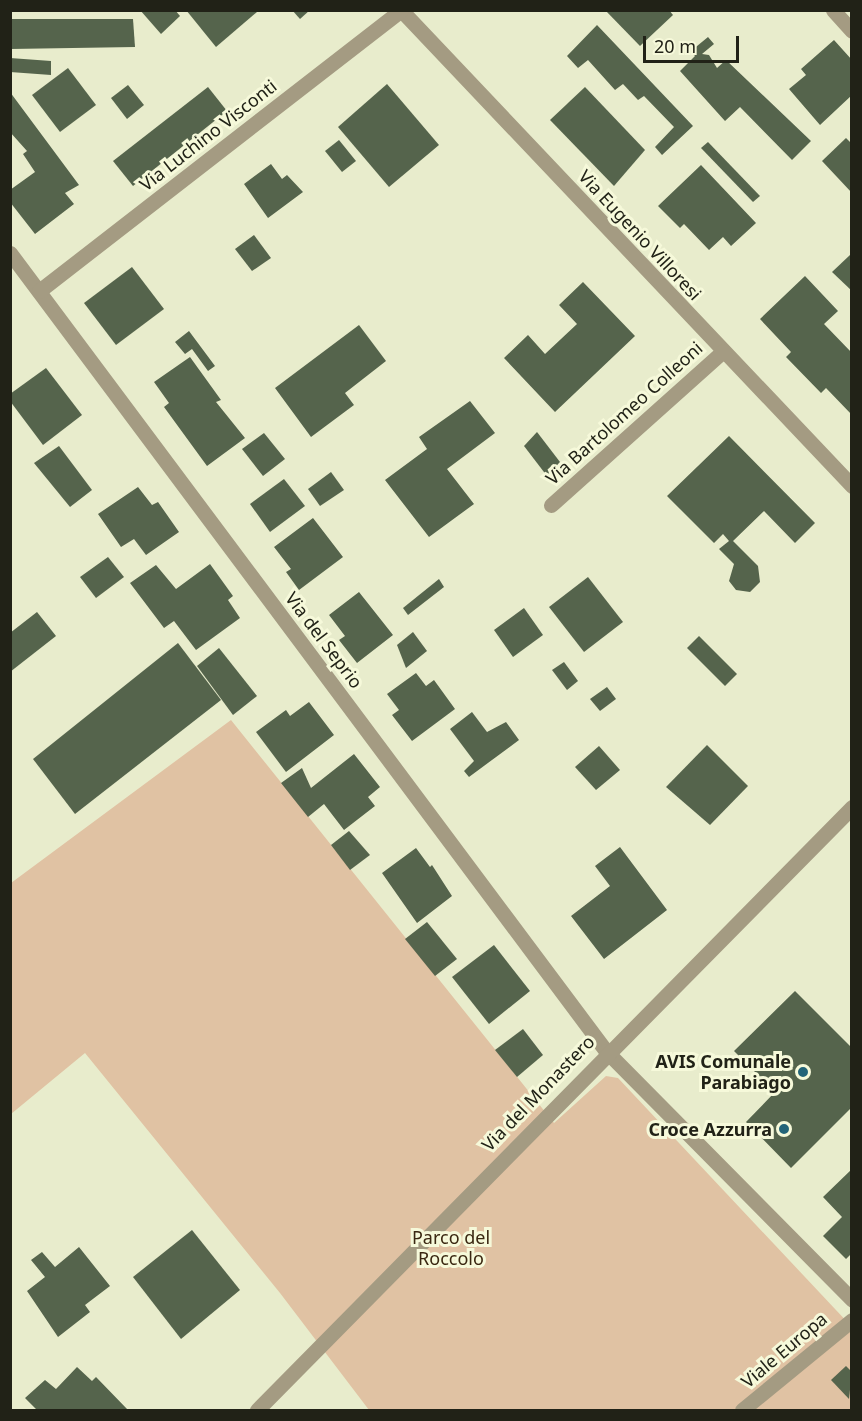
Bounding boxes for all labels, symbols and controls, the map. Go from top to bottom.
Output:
scale bar [646,24,742,62]
text: 20 m [654,34,696,58]
street label: Via Luchino Visconti [135,75,281,195]
street label: Via Eugenio Villoresi [574,165,706,305]
street label: Via Bartolomeo Colleoni [541,337,707,489]
street label: Via del Seprio [281,588,367,692]
street label: Via del Monastero [477,1031,599,1155]
place label: AVIS Comunale Parabiago [655,1051,791,1094]
marker: AVIS Comunale Parabiago [796,1065,810,1079]
place label: Croce Azzurra [648,1118,772,1140]
marker: Croce Azzurra [777,1122,791,1136]
park label: Parco del Roccolo [412,1227,490,1270]
street label: Viale Europa [737,1308,831,1392]

